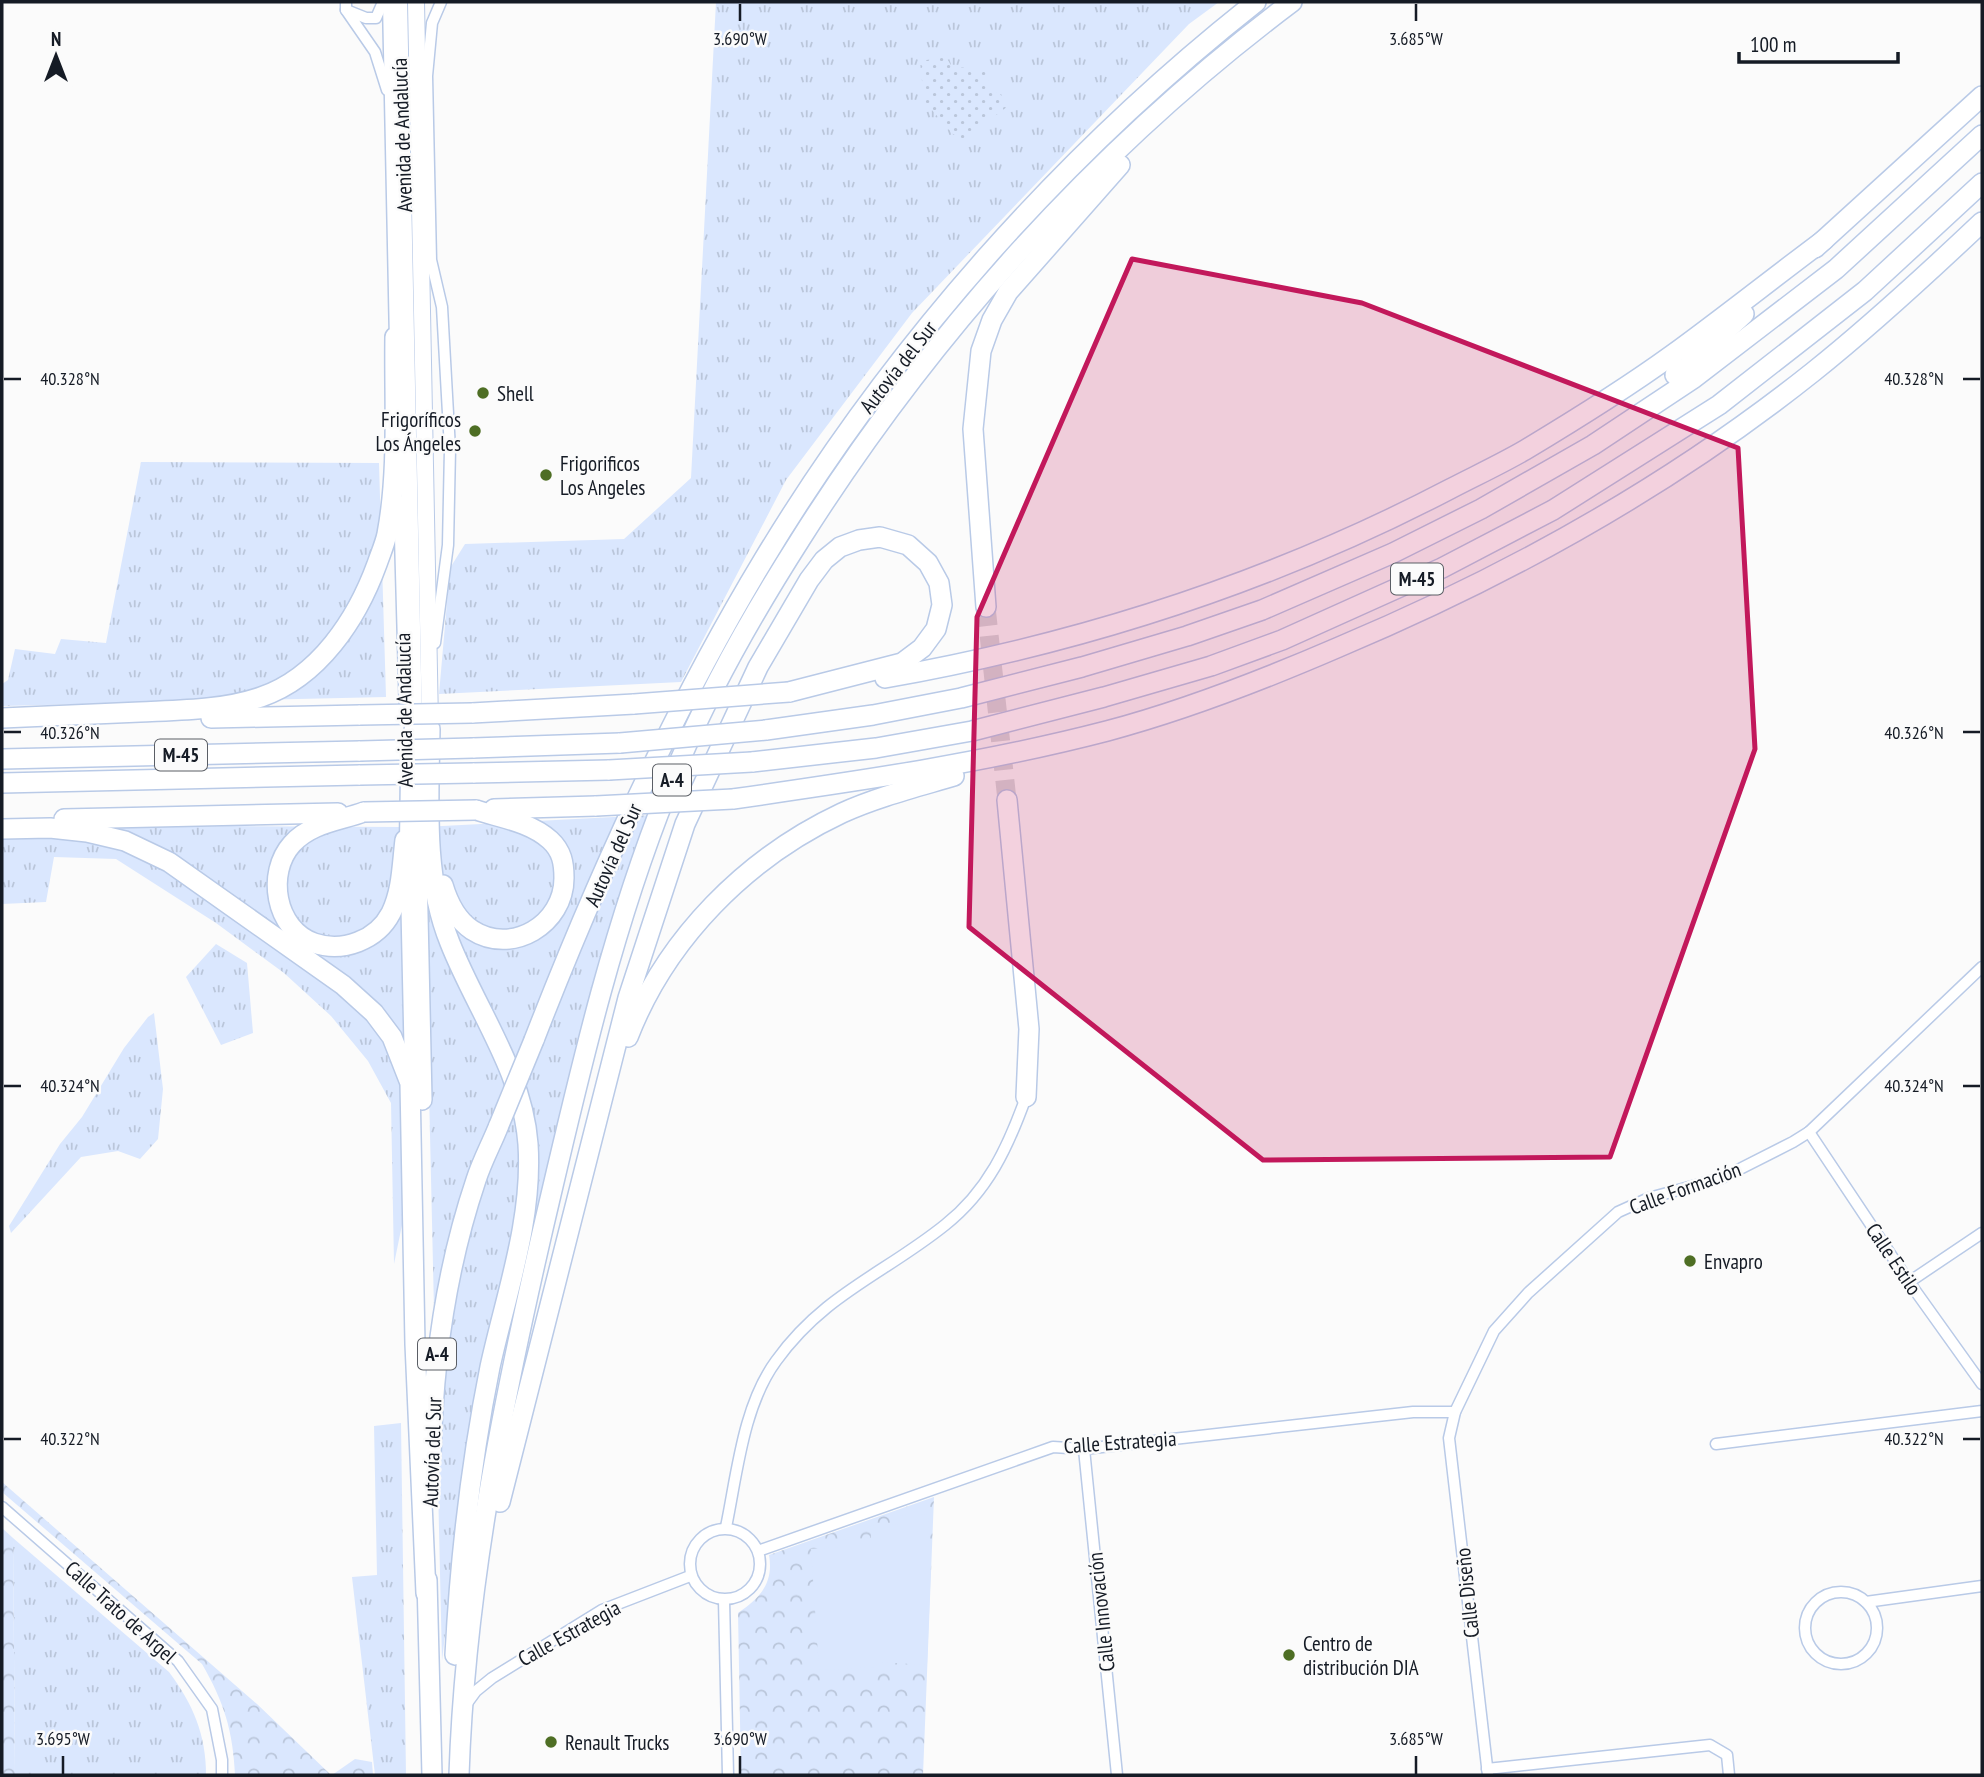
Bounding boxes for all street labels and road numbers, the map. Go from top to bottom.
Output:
street label: Avenida de Andalucía [386,57,418,213]
street label: Autovía del Sur [853,315,943,419]
road number: M-45 [1391,564,1443,594]
street label: Avenida de Andalucía [389,632,419,788]
road number: M-45 [155,740,207,770]
road number: A-4 [653,764,691,796]
street label: Autovía del Sur [578,799,648,911]
street label: Calle Formación [1626,1155,1744,1221]
street label: Calle Estilo [1860,1218,1928,1300]
road number: A-4 [418,1338,456,1370]
street label: Autovía del Sur [417,1396,447,1507]
street label: Calle Estrategia [1063,1425,1177,1459]
street label: Calle Diseño [1449,1547,1485,1639]
street label: Calle Innovación [1081,1551,1121,1673]
street label: Calle Trato de Argel [60,1555,182,1669]
street label: Calle Estrategia [513,1594,625,1672]

